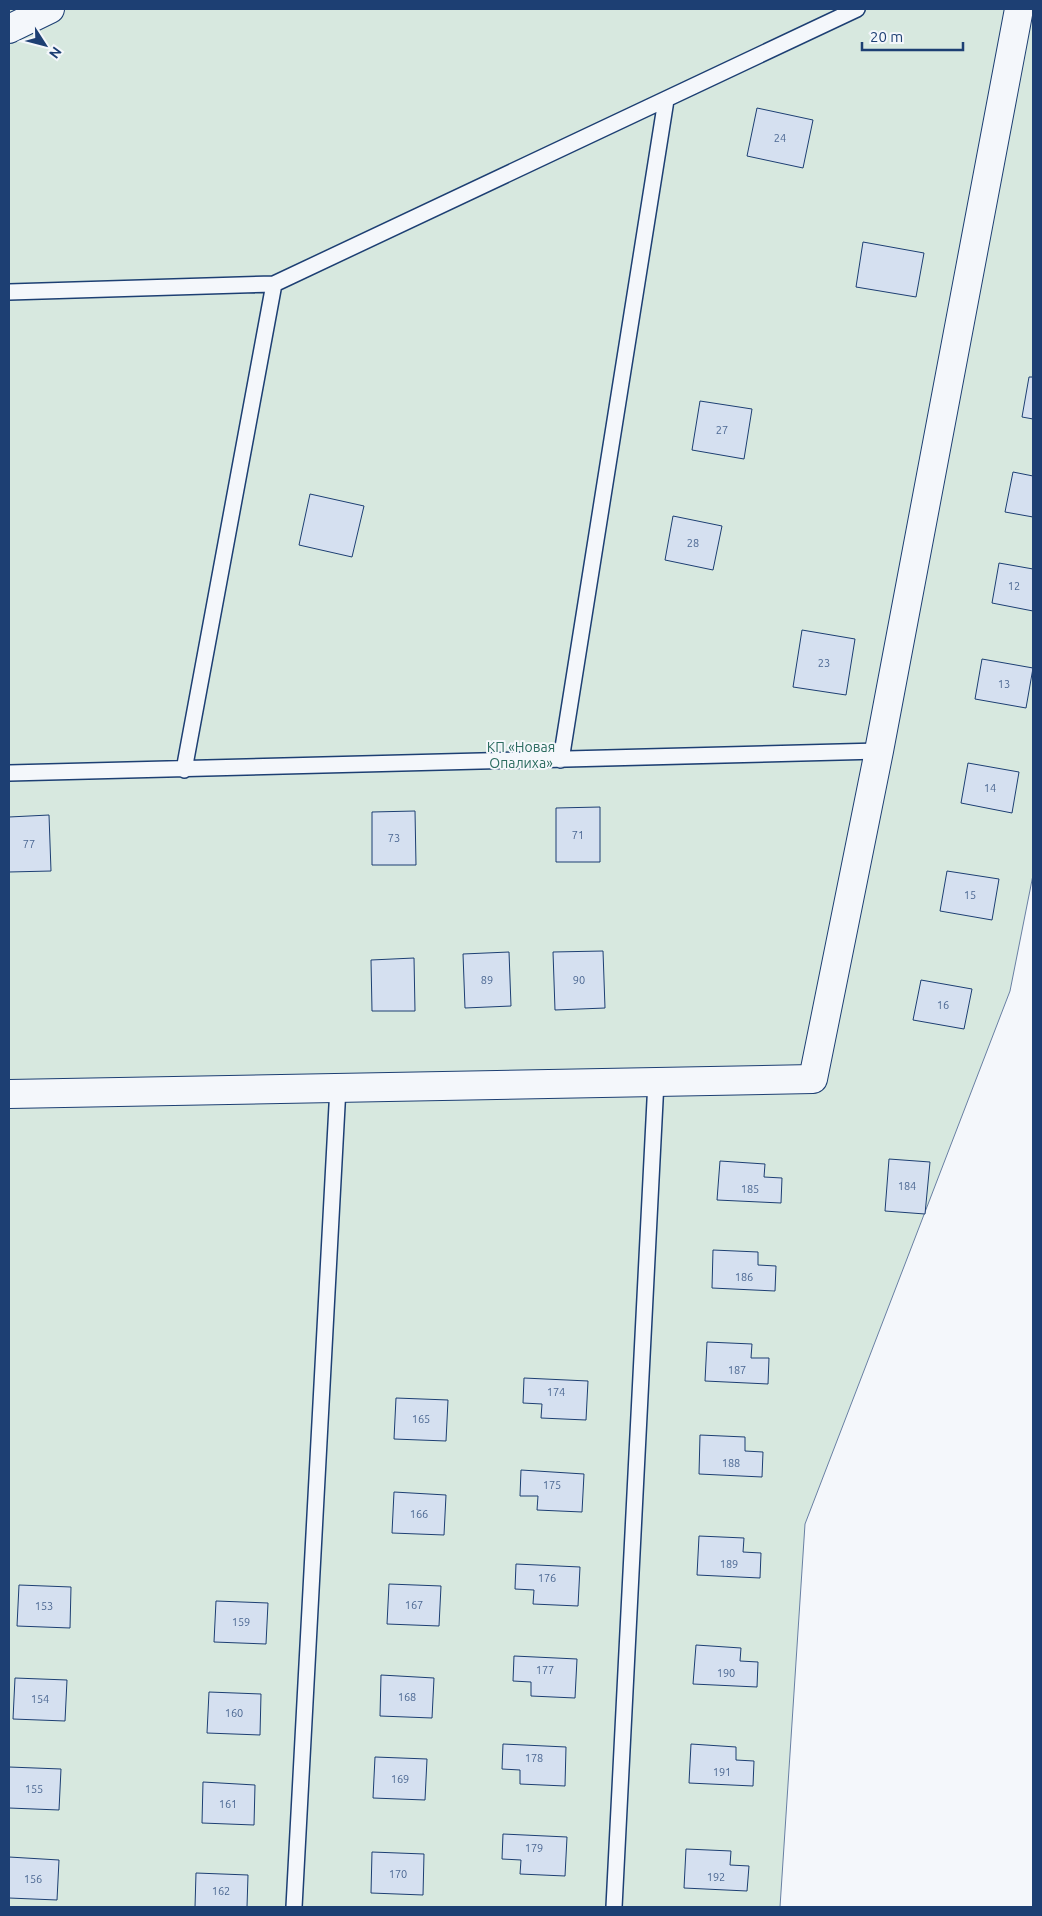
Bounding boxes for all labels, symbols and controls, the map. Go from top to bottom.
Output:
north arrow [20,20,70,70]
scale bar [862,20,963,52]
text: 20 m [870,28,903,45]
text: N [46,44,65,62]
house number: 24 [774,132,786,144]
house number: 27 [716,424,728,436]
house number: 28 [687,537,699,549]
house number: 12 [1008,580,1020,592]
house number: 23 [818,657,830,669]
house number: 13 [998,678,1010,690]
park label: КП «Новая Опалиха» [487,739,555,771]
house number: 14 [984,782,996,794]
house number: 71 [572,829,584,841]
house number: 73 [388,832,400,844]
house number: 77 [23,838,35,850]
house number: 15 [964,889,976,901]
house number: 89 [481,974,493,986]
house number: 90 [573,974,585,986]
house number: 16 [937,999,949,1011]
house number: 184 [898,1180,916,1192]
house number: 185 [741,1183,759,1195]
house number: 186 [735,1271,753,1283]
house number: 187 [728,1364,746,1376]
house number: 174 [547,1386,565,1398]
house number: 165 [412,1413,430,1425]
house number: 188 [722,1457,740,1469]
house number: 175 [543,1479,561,1491]
house number: 166 [410,1508,428,1520]
house number: 189 [720,1558,738,1570]
house number: 176 [538,1572,556,1584]
house number: 167 [405,1599,423,1611]
house number: 153 [35,1600,53,1612]
house number: 159 [232,1616,250,1628]
house number: 177 [536,1664,554,1676]
house number: 190 [717,1667,735,1679]
house number: 168 [398,1691,416,1703]
house number: 154 [31,1693,49,1705]
house number: 160 [225,1707,243,1719]
house number: 178 [525,1752,543,1764]
house number: 191 [713,1766,731,1778]
house number: 169 [391,1773,409,1785]
house number: 155 [25,1783,43,1795]
house number: 161 [219,1798,237,1810]
house number: 179 [525,1842,543,1854]
house number: 170 [389,1868,407,1880]
house number: 192 [707,1871,725,1883]
house number: 156 [24,1873,42,1885]
house number: 162 [212,1885,230,1897]

